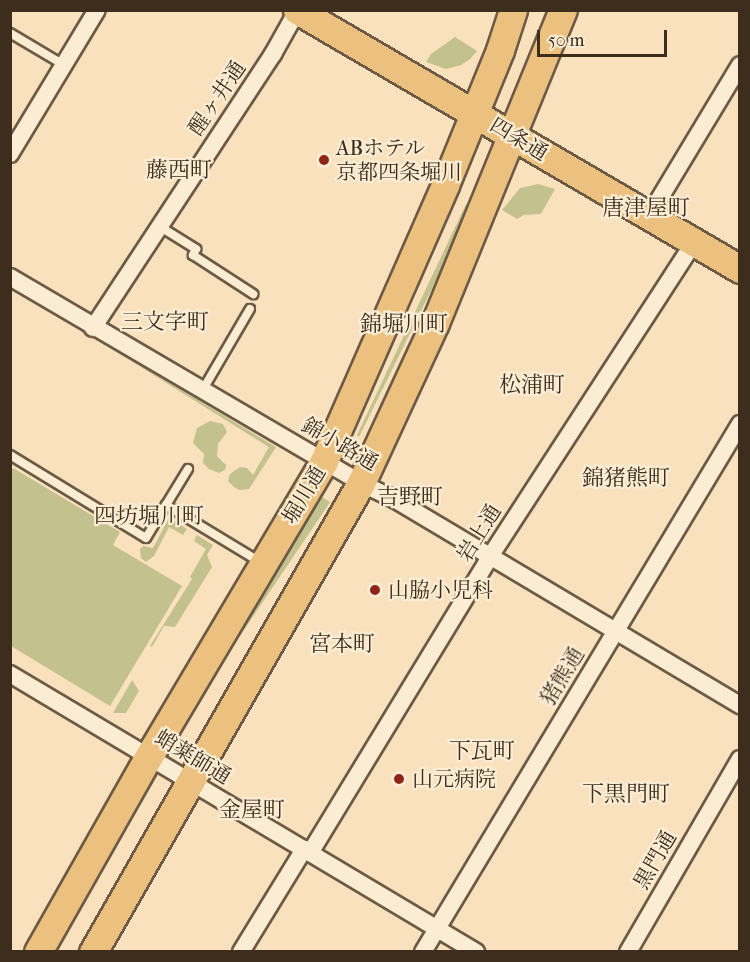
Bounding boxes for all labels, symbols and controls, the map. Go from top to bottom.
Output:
scale bar [540,18,670,56]
text: 50 m [548,30,584,51]
street label: 醒ヶ井通 [183,56,251,140]
street label: 四条通 [486,112,552,166]
place label: ABホテル 京都四条堀川 [336,135,462,185]
marker: ABホテル 京都四条堀川 [317,153,331,167]
district label: 藤西町 [146,158,212,184]
district label: 唐津屋町 [602,196,690,222]
district label: 三文字町 [121,310,209,336]
district label: 錦堀川町 [360,312,448,338]
district label: 松浦町 [499,373,565,399]
street label: 錦小路通 [297,412,383,476]
street label: 堀川通 [277,462,331,528]
district label: 錦猪熊町 [582,466,670,492]
district label: 吉野町 [377,485,443,511]
street label: 岩上通 [452,500,506,566]
district label: 四坊堀川町 [94,504,204,530]
place label: 山脇小児科 [388,577,493,603]
marker: 山脇小児科 [366,581,384,599]
district label: 宮本町 [309,632,375,658]
street label: 猪熊通 [535,643,589,709]
street label: 蛸薬師通 [151,725,235,789]
district label: 下瓦町 [449,739,515,765]
place label: 山元病院 [412,766,496,792]
marker: 山元病院 [390,770,408,788]
district label: 下黒門町 [582,782,670,808]
district label: 金屋町 [219,798,285,824]
street label: 黒門通 [628,826,682,894]

